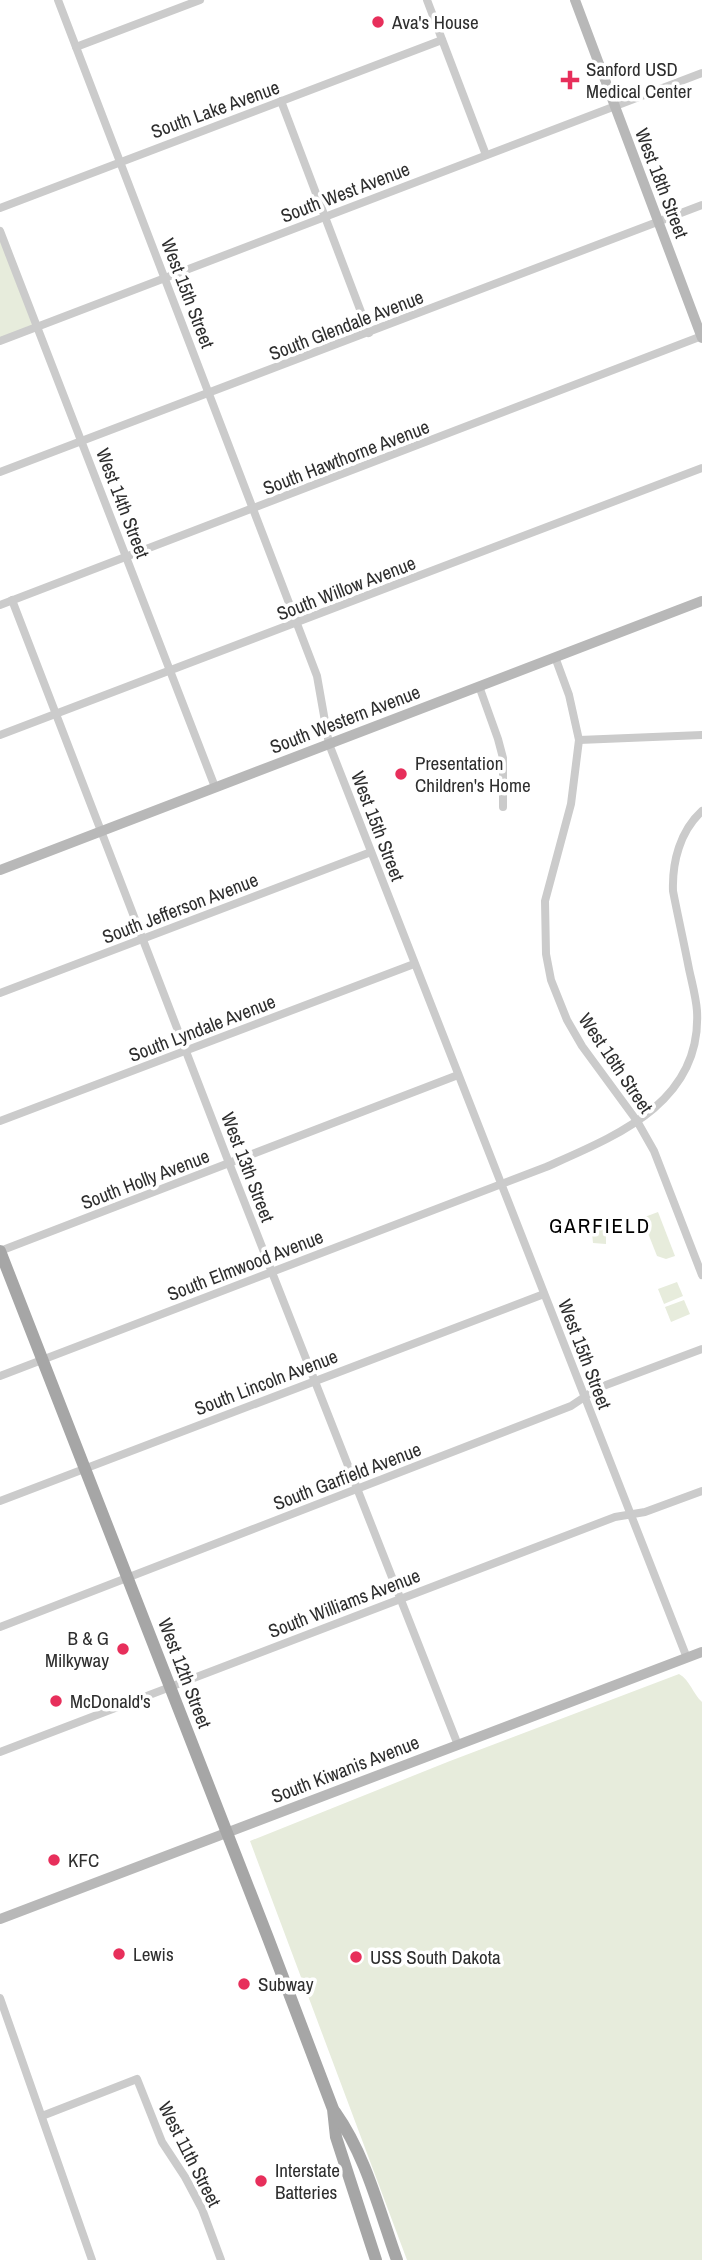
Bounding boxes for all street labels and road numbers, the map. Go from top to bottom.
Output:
street label: South Lake Avenue [147,74,283,144]
street label: West 18th Street [629,124,695,242]
street label: South West Avenue [277,155,413,229]
street label: West 15th Street [155,234,221,352]
street label: South Glendale Avenue [265,284,427,366]
street label: South Hawthorne Avenue [259,413,433,501]
street label: West 14th Street [90,444,156,562]
street label: South Willow Avenue [273,550,419,626]
street label: South Western Avenue [266,678,424,760]
street label: West 15th Street [345,767,411,885]
street label: South Jefferson Avenue [98,866,262,950]
street label: South Lyndale Avenue [125,988,279,1068]
street label: West 16th Street [573,1008,660,1119]
street label: West 13th Street [215,1108,281,1226]
street label: South Holly Avenue [77,1143,213,1215]
street label: South Elmwood Avenue [163,1223,327,1307]
street label: West 15th Street [552,1295,618,1413]
street label: South Lincoln Avenue [191,1343,341,1421]
street label: South Garfield Avenue [269,1436,425,1516]
street label: South Williams Avenue [264,1562,424,1644]
street label: West 12th Street [152,1614,218,1732]
street label: South Kiwanis Avenue [267,1729,423,1809]
street label: West 11th Street [152,2097,228,2212]

